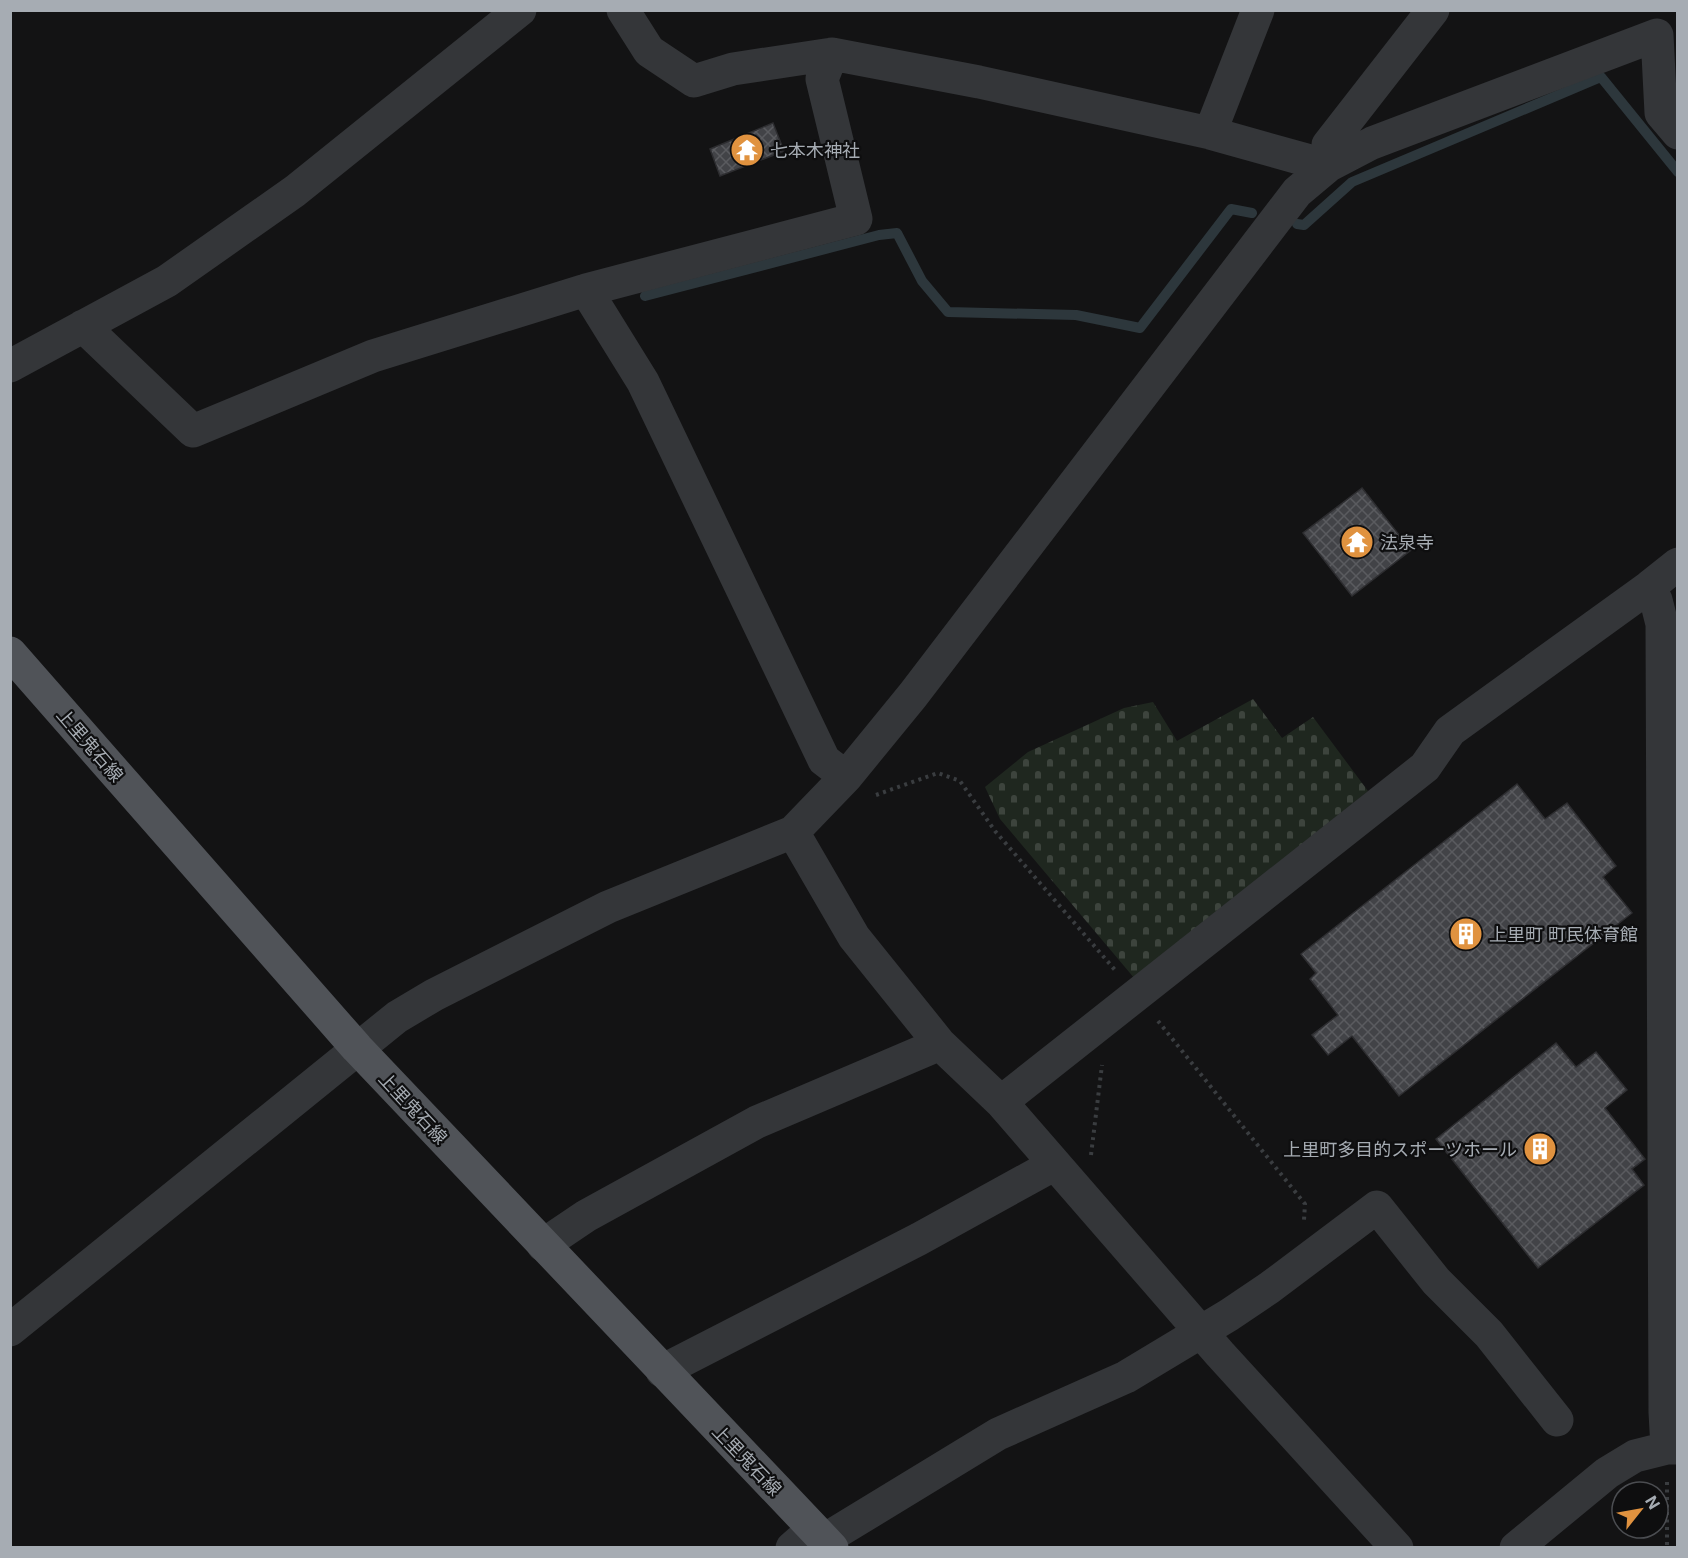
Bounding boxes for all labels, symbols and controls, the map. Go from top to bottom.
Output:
temple icon: 七本木神社 [729,132,765,168]
place label: 七本木神社 [770,140,860,161]
temple icon: 法泉寺 [1339,524,1375,560]
place label: 法泉寺 [1380,532,1434,553]
street label: 上里鬼石線 [53,704,127,786]
building icon: 上里町 町民体育館 [1448,916,1484,952]
place label: 上里町 町民体育館 [1489,924,1638,945]
street label: 上里鬼石線 [375,1068,451,1148]
building icon: 上里町多目的スポーツホール [1522,1131,1558,1167]
place label: 上里町多目的スポーツホール [1283,1139,1517,1160]
street label: 上里鬼石線 [708,1420,786,1500]
north arrow [1610,1480,1670,1540]
text: N [1641,1492,1665,1513]

